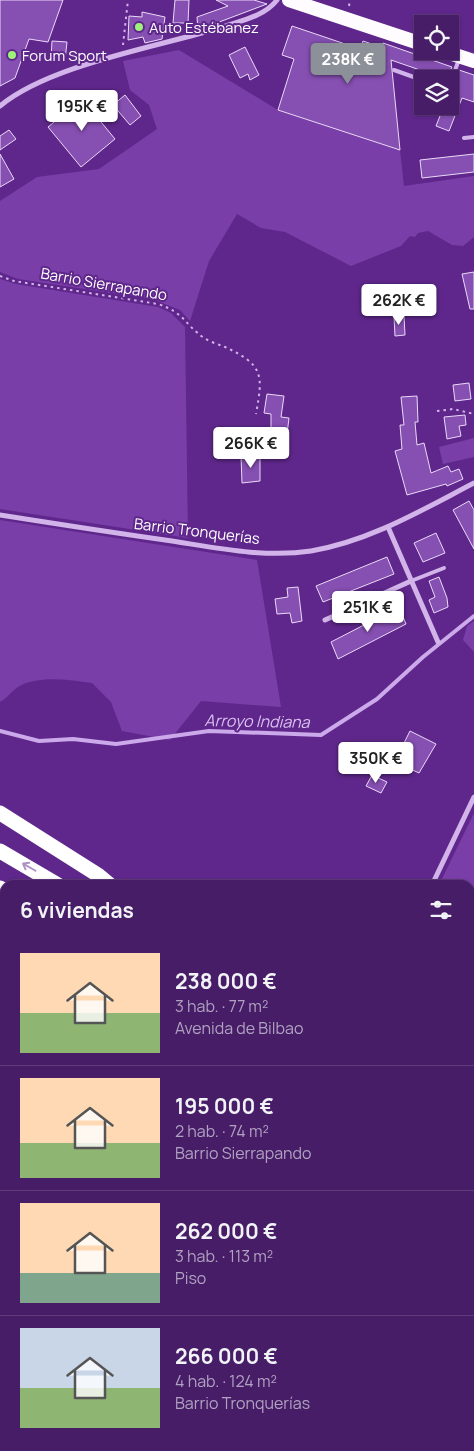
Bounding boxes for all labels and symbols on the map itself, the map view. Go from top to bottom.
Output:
place label: Auto Estébanez [149,17,259,38]
marker: Auto Estébanez [133,21,145,33]
pin: 238K € [307,42,389,85]
place label: Forum Sport [22,45,107,66]
marker: Forum Sport [6,49,18,61]
pin: 195K € [41,90,123,132]
street label: Barrio Sierrapando [39,263,169,305]
pin: 262K € [358,284,440,326]
pin: 266K € [210,426,292,469]
street label: Barrio Tronquerías [133,513,261,549]
pin: 251K € [327,590,409,633]
water label: Arroyo Indiana [204,709,311,733]
pin: 350K € [335,742,417,784]
one-way arrow [23,862,37,872]

